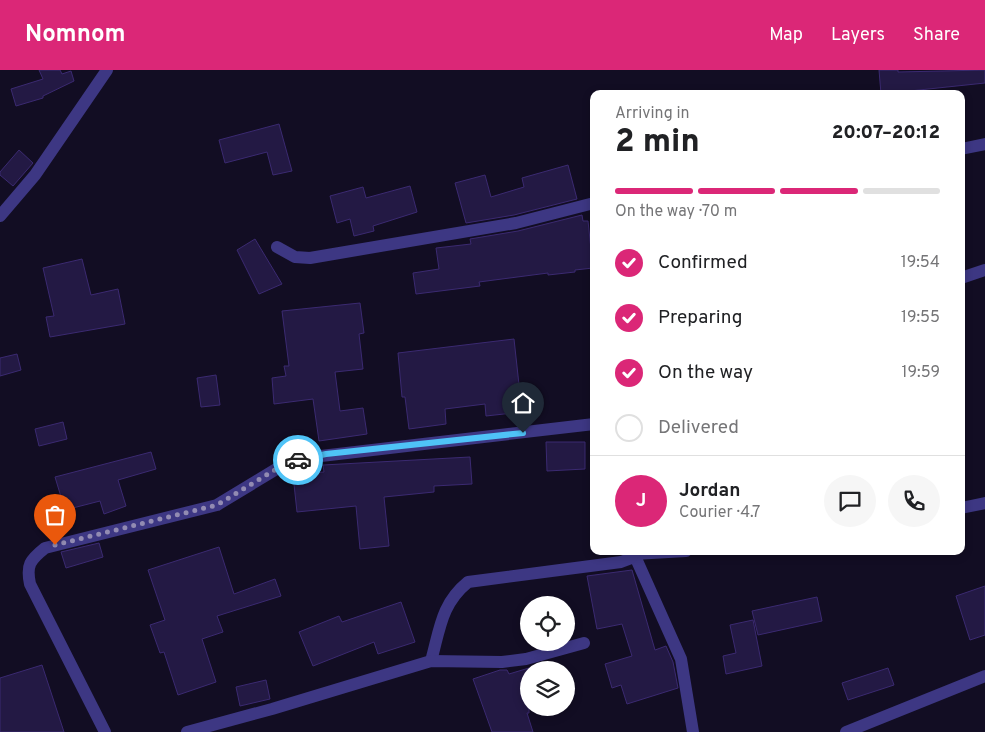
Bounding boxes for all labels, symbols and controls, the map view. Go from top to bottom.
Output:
text: Nomnom [25,20,125,50]
text: Map [769,24,803,47]
text: Layers [831,24,885,47]
text: Share [913,24,960,47]
text: Arriving in [615,104,690,124]
text: 20:07–20:12 [832,121,940,145]
text: 2 min [615,123,700,163]
text: On the way · 70 m [615,202,737,222]
icon: check [615,249,643,277]
text: Confirmed [658,251,748,275]
text: 19:54 [901,253,940,273]
icon: check [615,304,643,332]
text: Preparing [658,306,742,330]
text: 19:55 [901,308,940,328]
icon: check [615,359,643,387]
text: On the way [658,361,753,385]
text: 19:59 [902,363,940,383]
pin [502,382,544,433]
icon: home [509,389,537,417]
text: Delivered [658,416,739,440]
courier [273,435,323,485]
icon: car [284,446,312,474]
button: chat [824,475,876,527]
button: phone [888,475,940,527]
text: Jordan [679,479,741,503]
text: J [636,489,646,513]
pin [34,494,76,545]
icon: bag [41,501,69,529]
text: Courier · 4.7 [679,503,760,523]
map controls [520,596,575,716]
button: locate [520,596,575,651]
button: layers [520,661,575,716]

